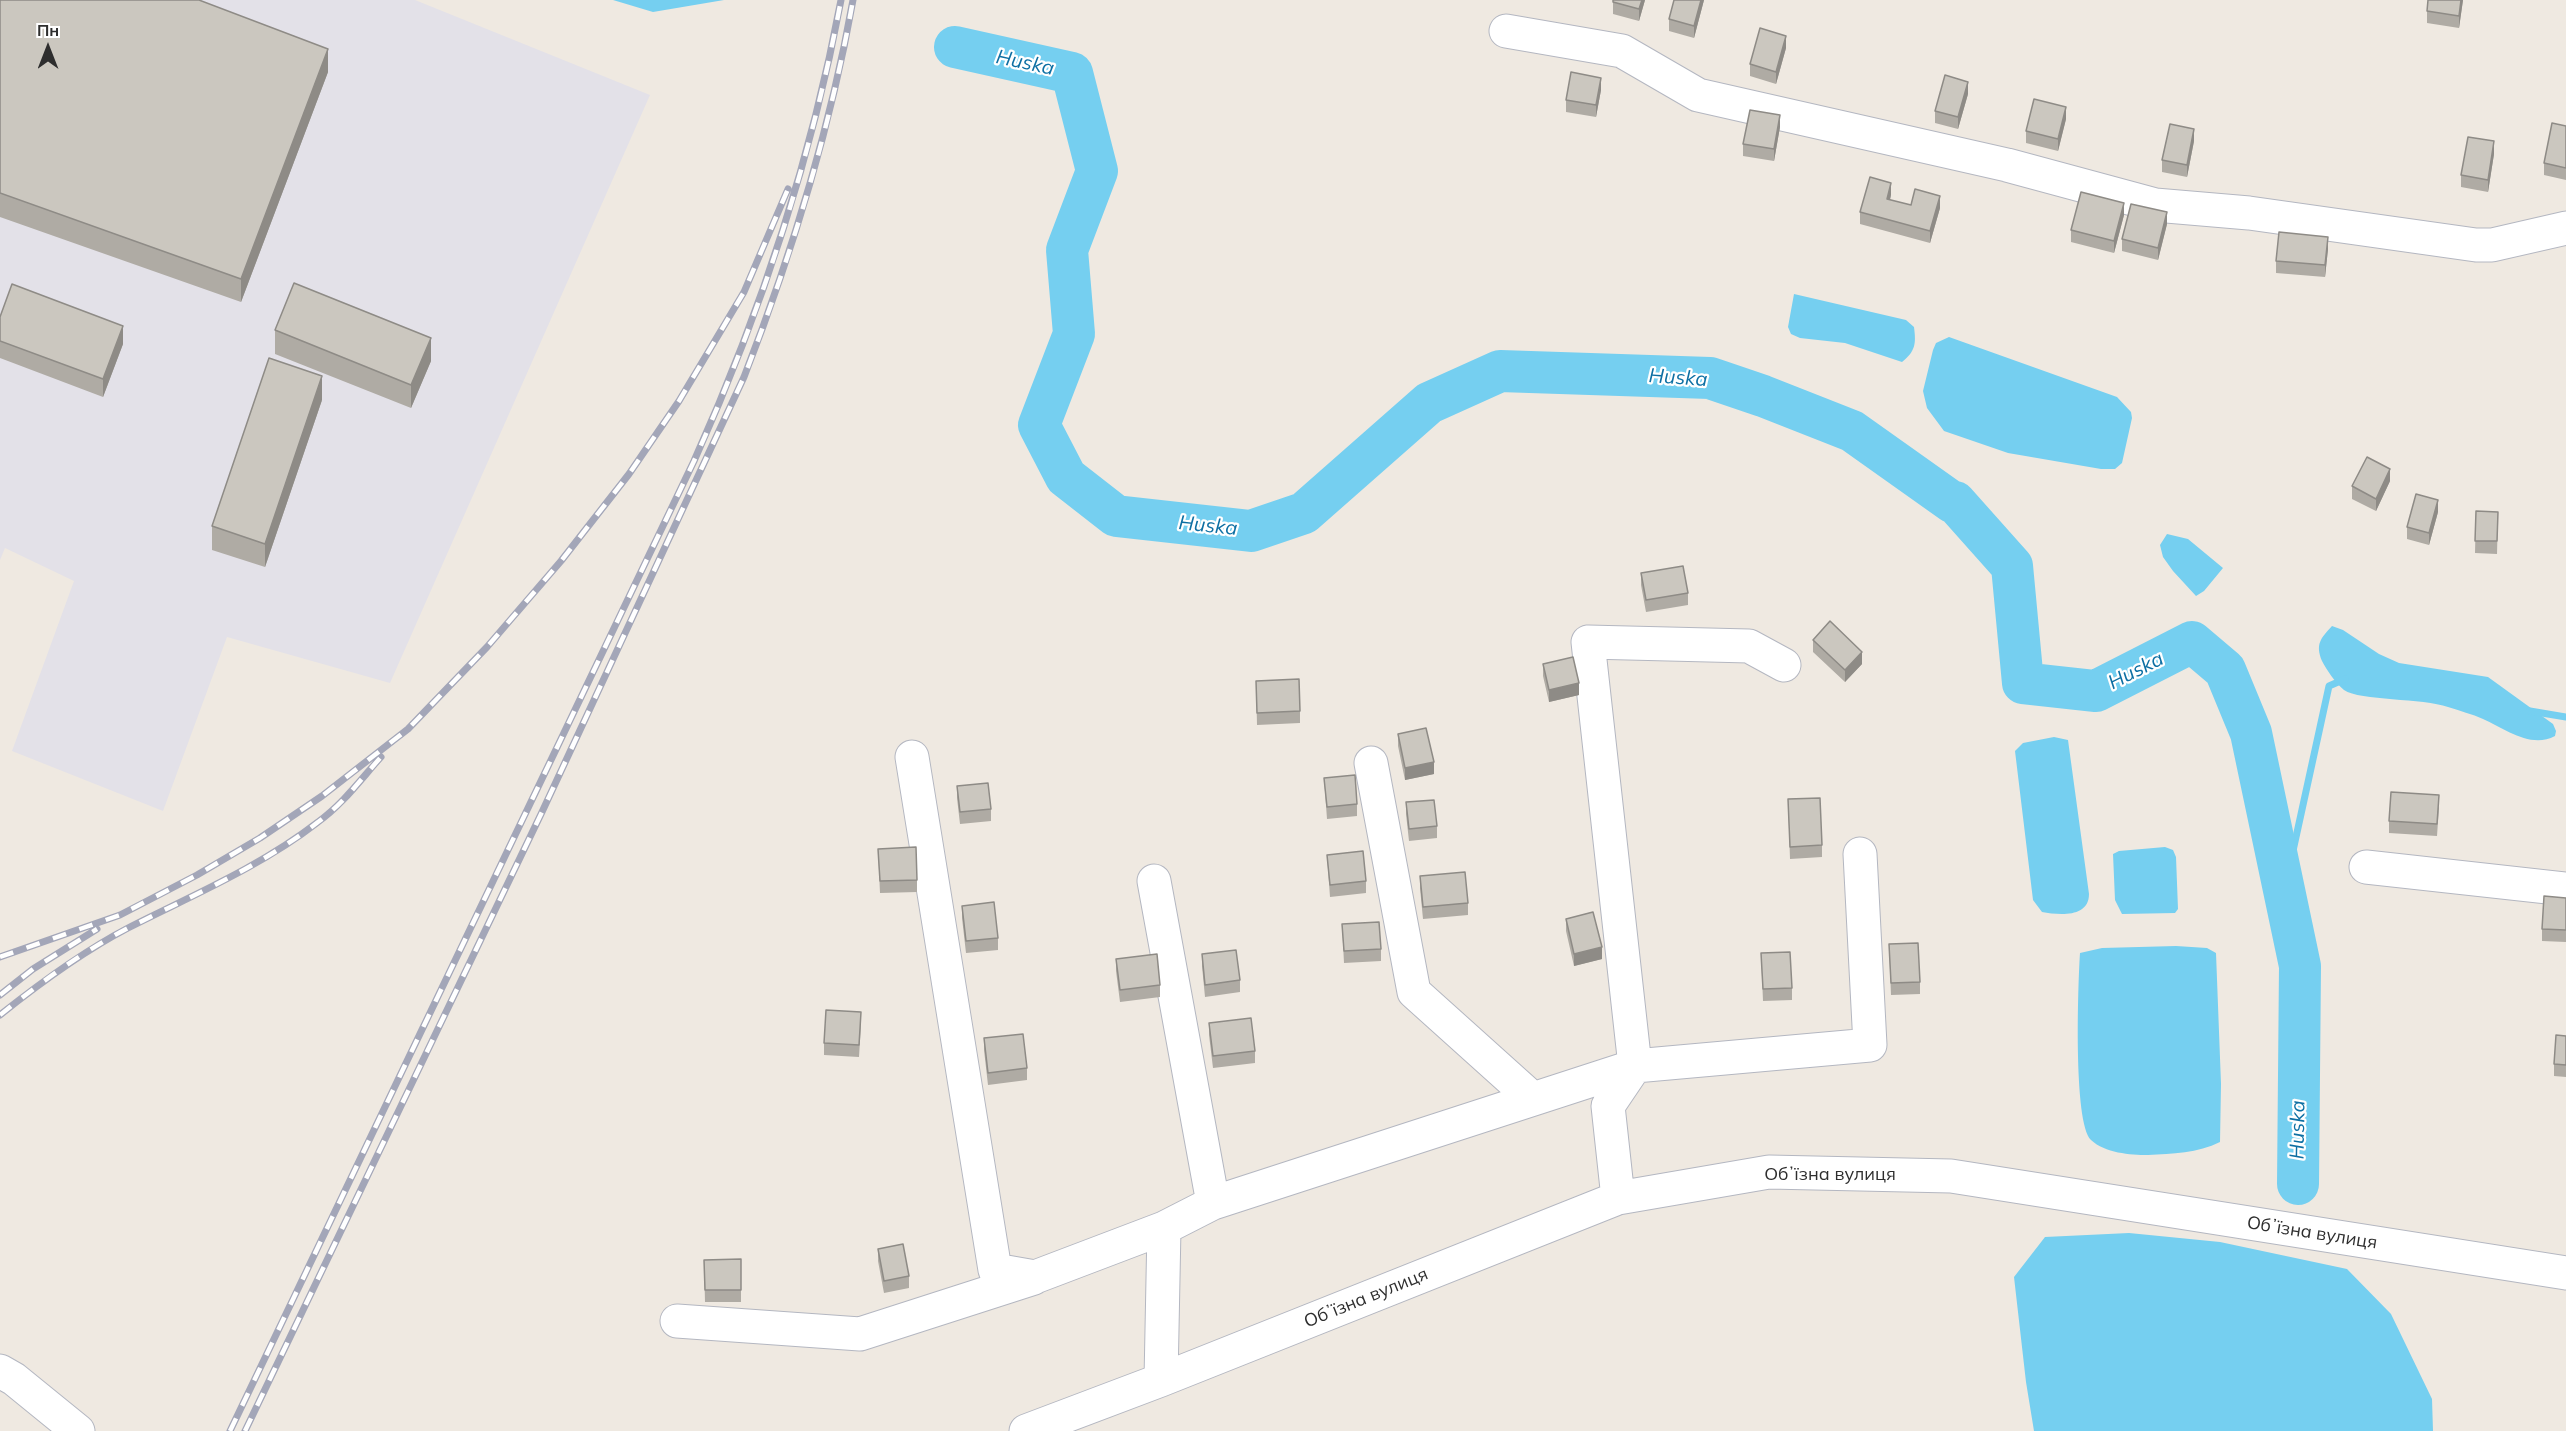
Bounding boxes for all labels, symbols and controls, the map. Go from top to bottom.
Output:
north arrow [18,18,78,78]
text: Пн [37,20,59,40]
water label: Huska [994,45,1056,81]
water label: Huska [1648,364,1708,392]
water label: Huska [1177,511,1239,541]
water label: Huska [2104,647,2168,695]
water label: Huska [2285,1100,2311,1160]
street label: Обʼїзна вулиця [1764,1164,1896,1186]
street label: Обʼїзна вулиця [2245,1212,2379,1254]
street label: Обʼїзна вулиця [1301,1263,1431,1333]

